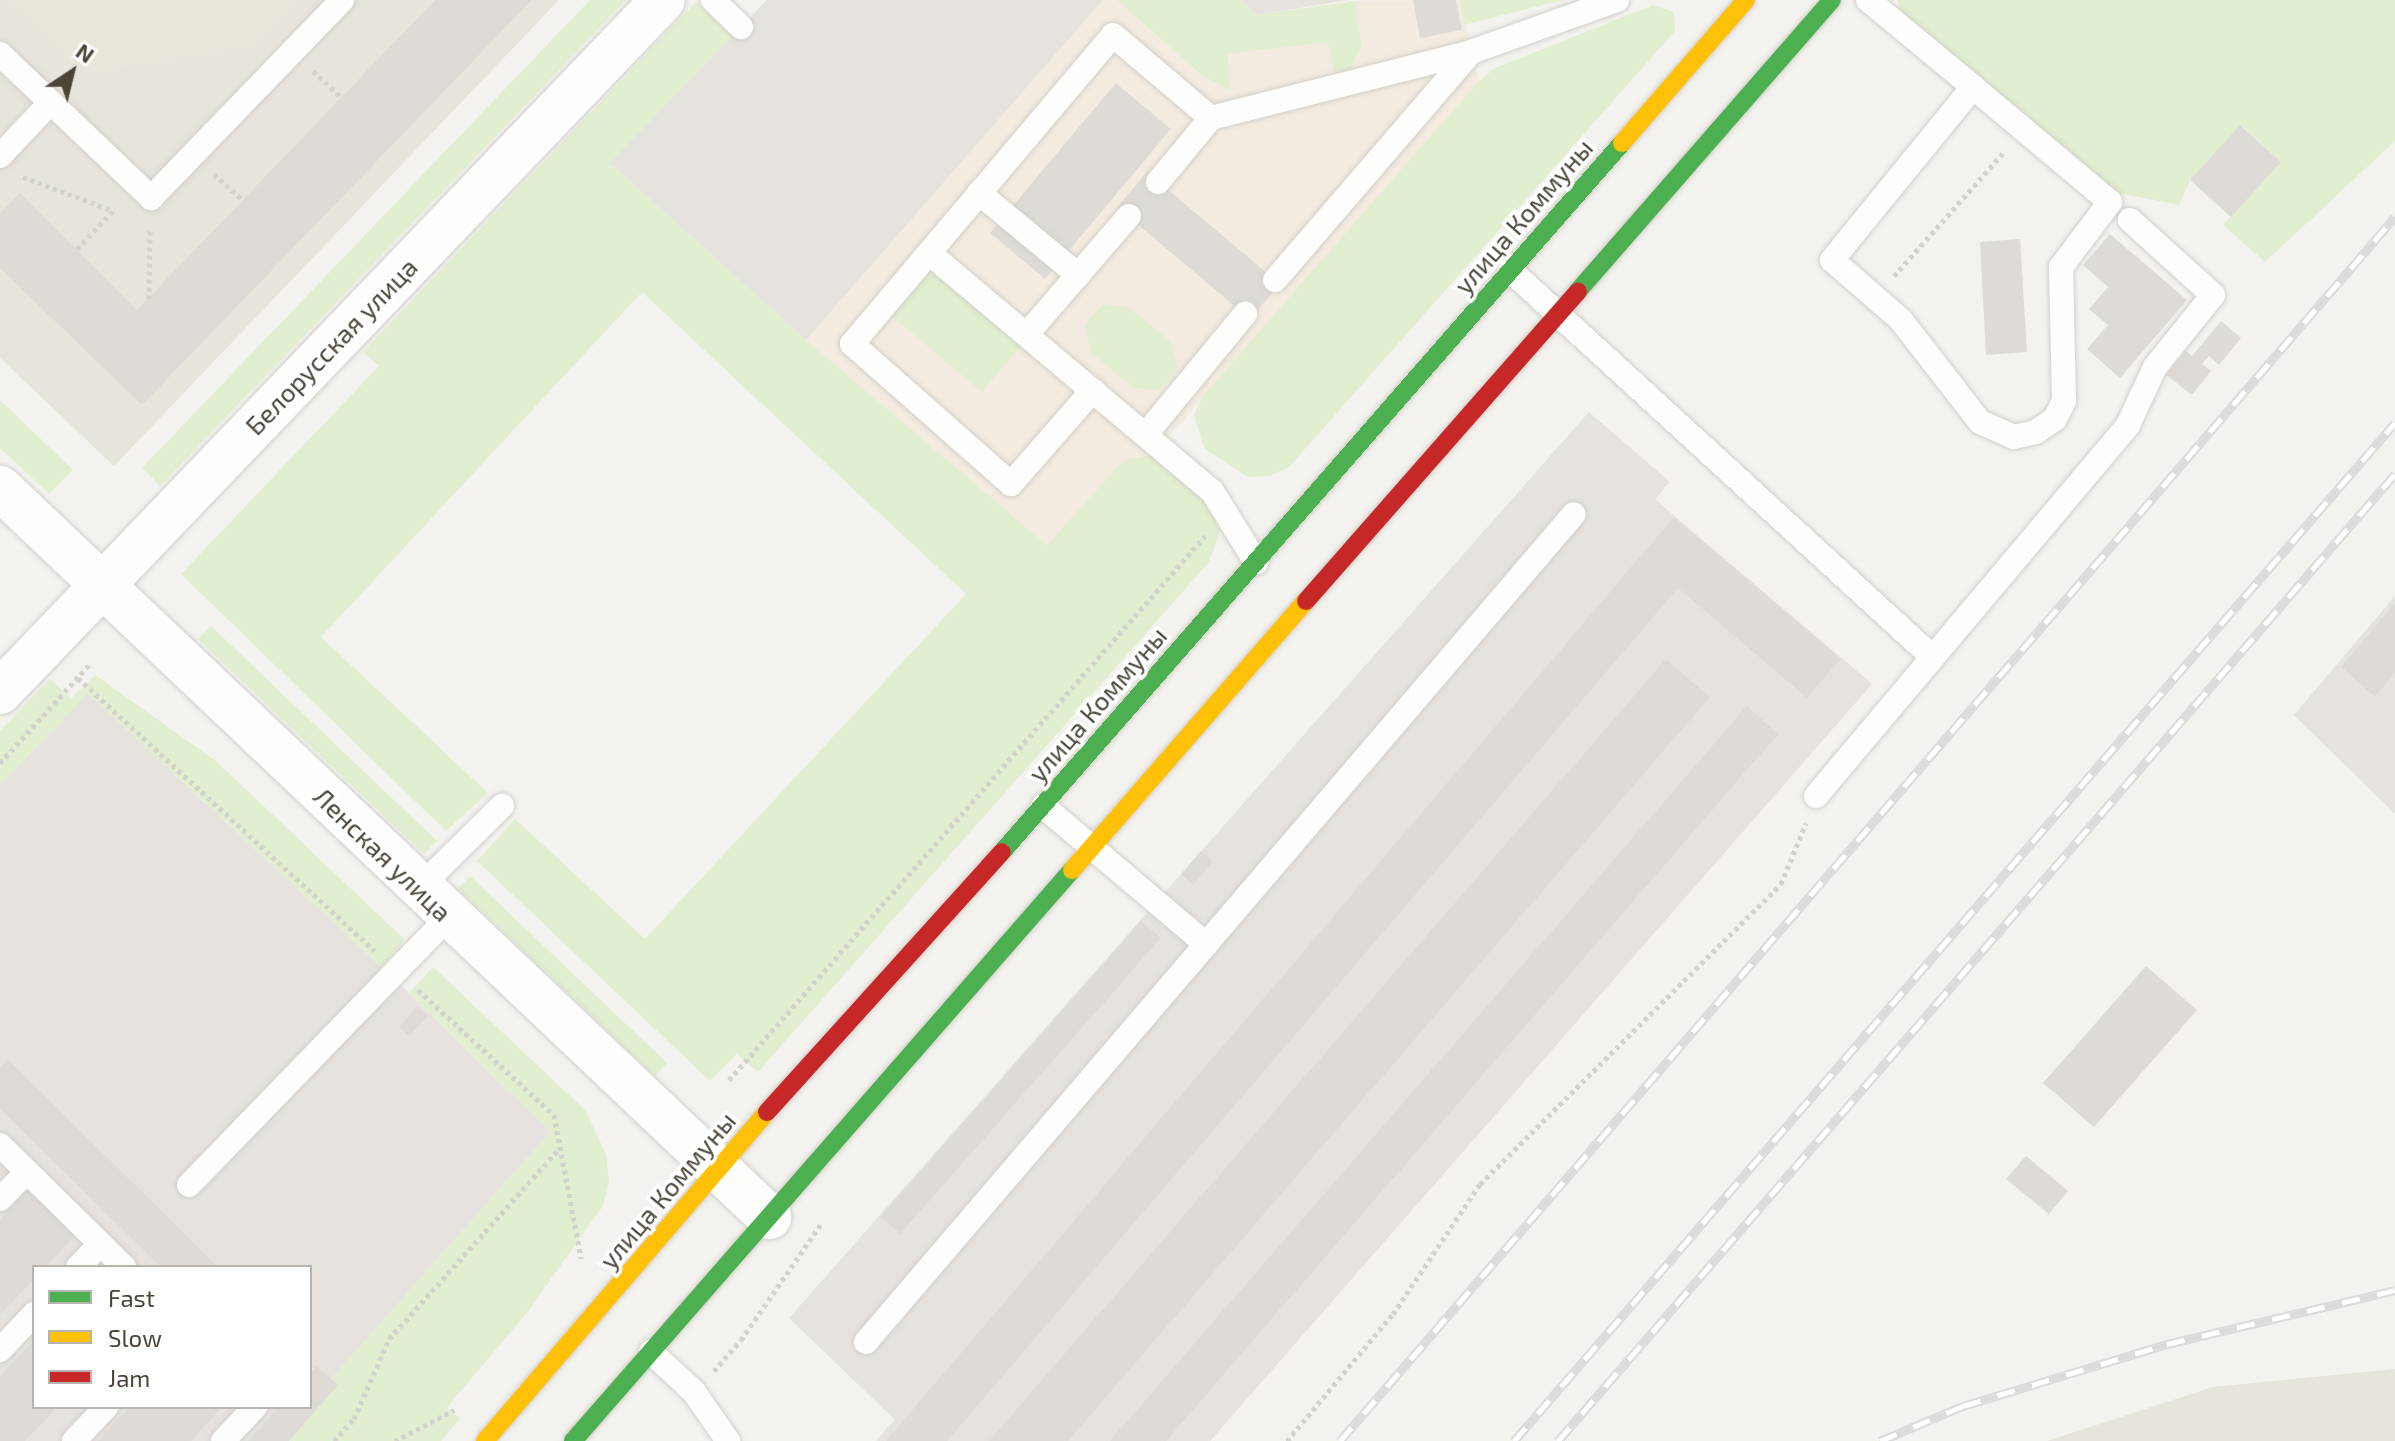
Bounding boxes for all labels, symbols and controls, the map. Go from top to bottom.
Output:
north arrow [32,32,112,112]
text: N [72,37,100,68]
street label: улица Коммуны [1447,132,1599,300]
street label: Белорусская улица [239,251,423,441]
street label: улица Коммуны [1021,620,1173,788]
street label: Ленская улица [308,780,458,928]
street label: улица Коммуны [592,1105,742,1275]
legend [32,1265,312,1409]
text: Fast [108,1283,155,1312]
text: Slow [108,1323,162,1352]
text: Jam [108,1363,150,1392]

